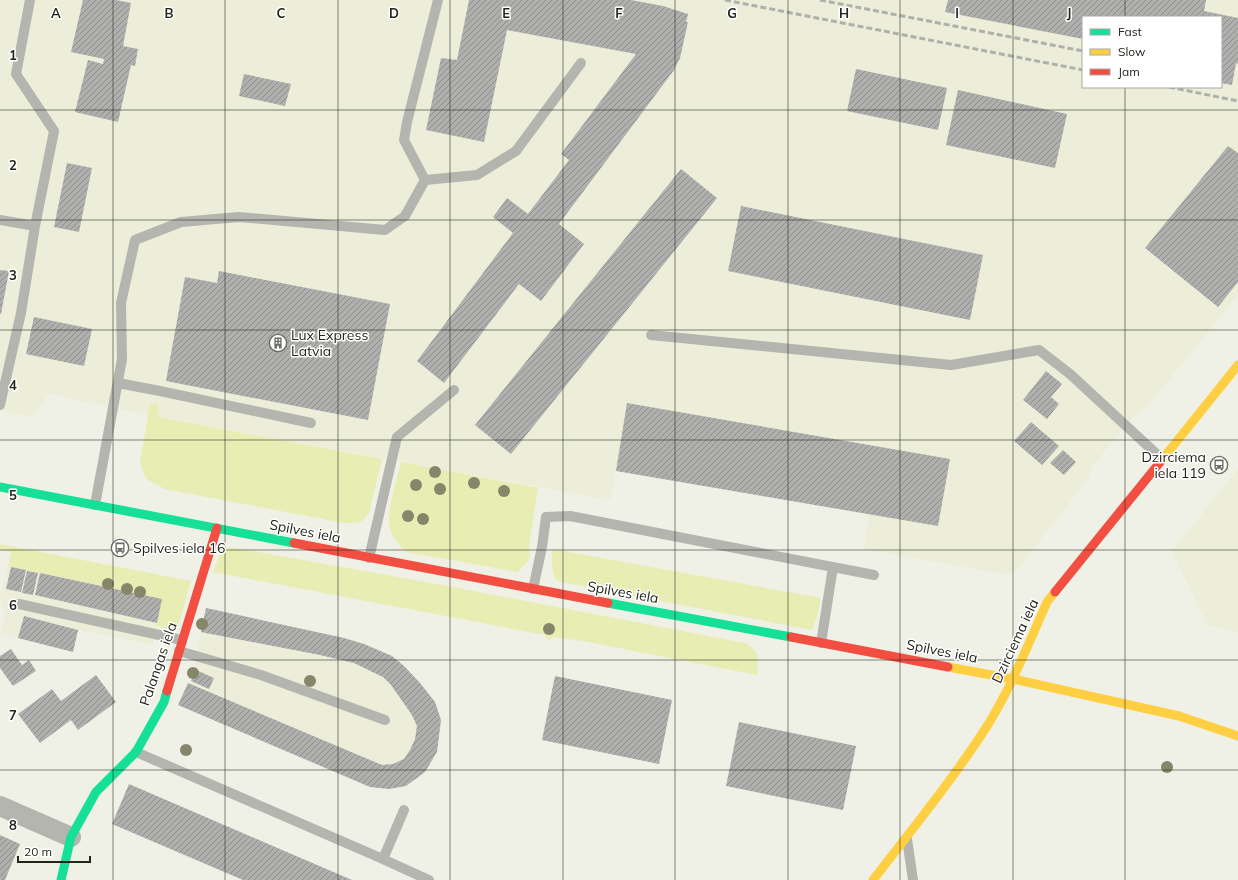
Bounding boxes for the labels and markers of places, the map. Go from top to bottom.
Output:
place label: Lux Express Latvia [291,326,368,360]
building icon: Lux Express Latvia [268,333,288,353]
place label: Dzirciema iela 119 [1141,448,1206,482]
bus stop icon: Dzirciema iela 119 [1209,455,1229,475]
bus stop icon: Spilves iela 16 [110,538,130,558]
place label: Spilves iela 16 [133,539,225,557]

